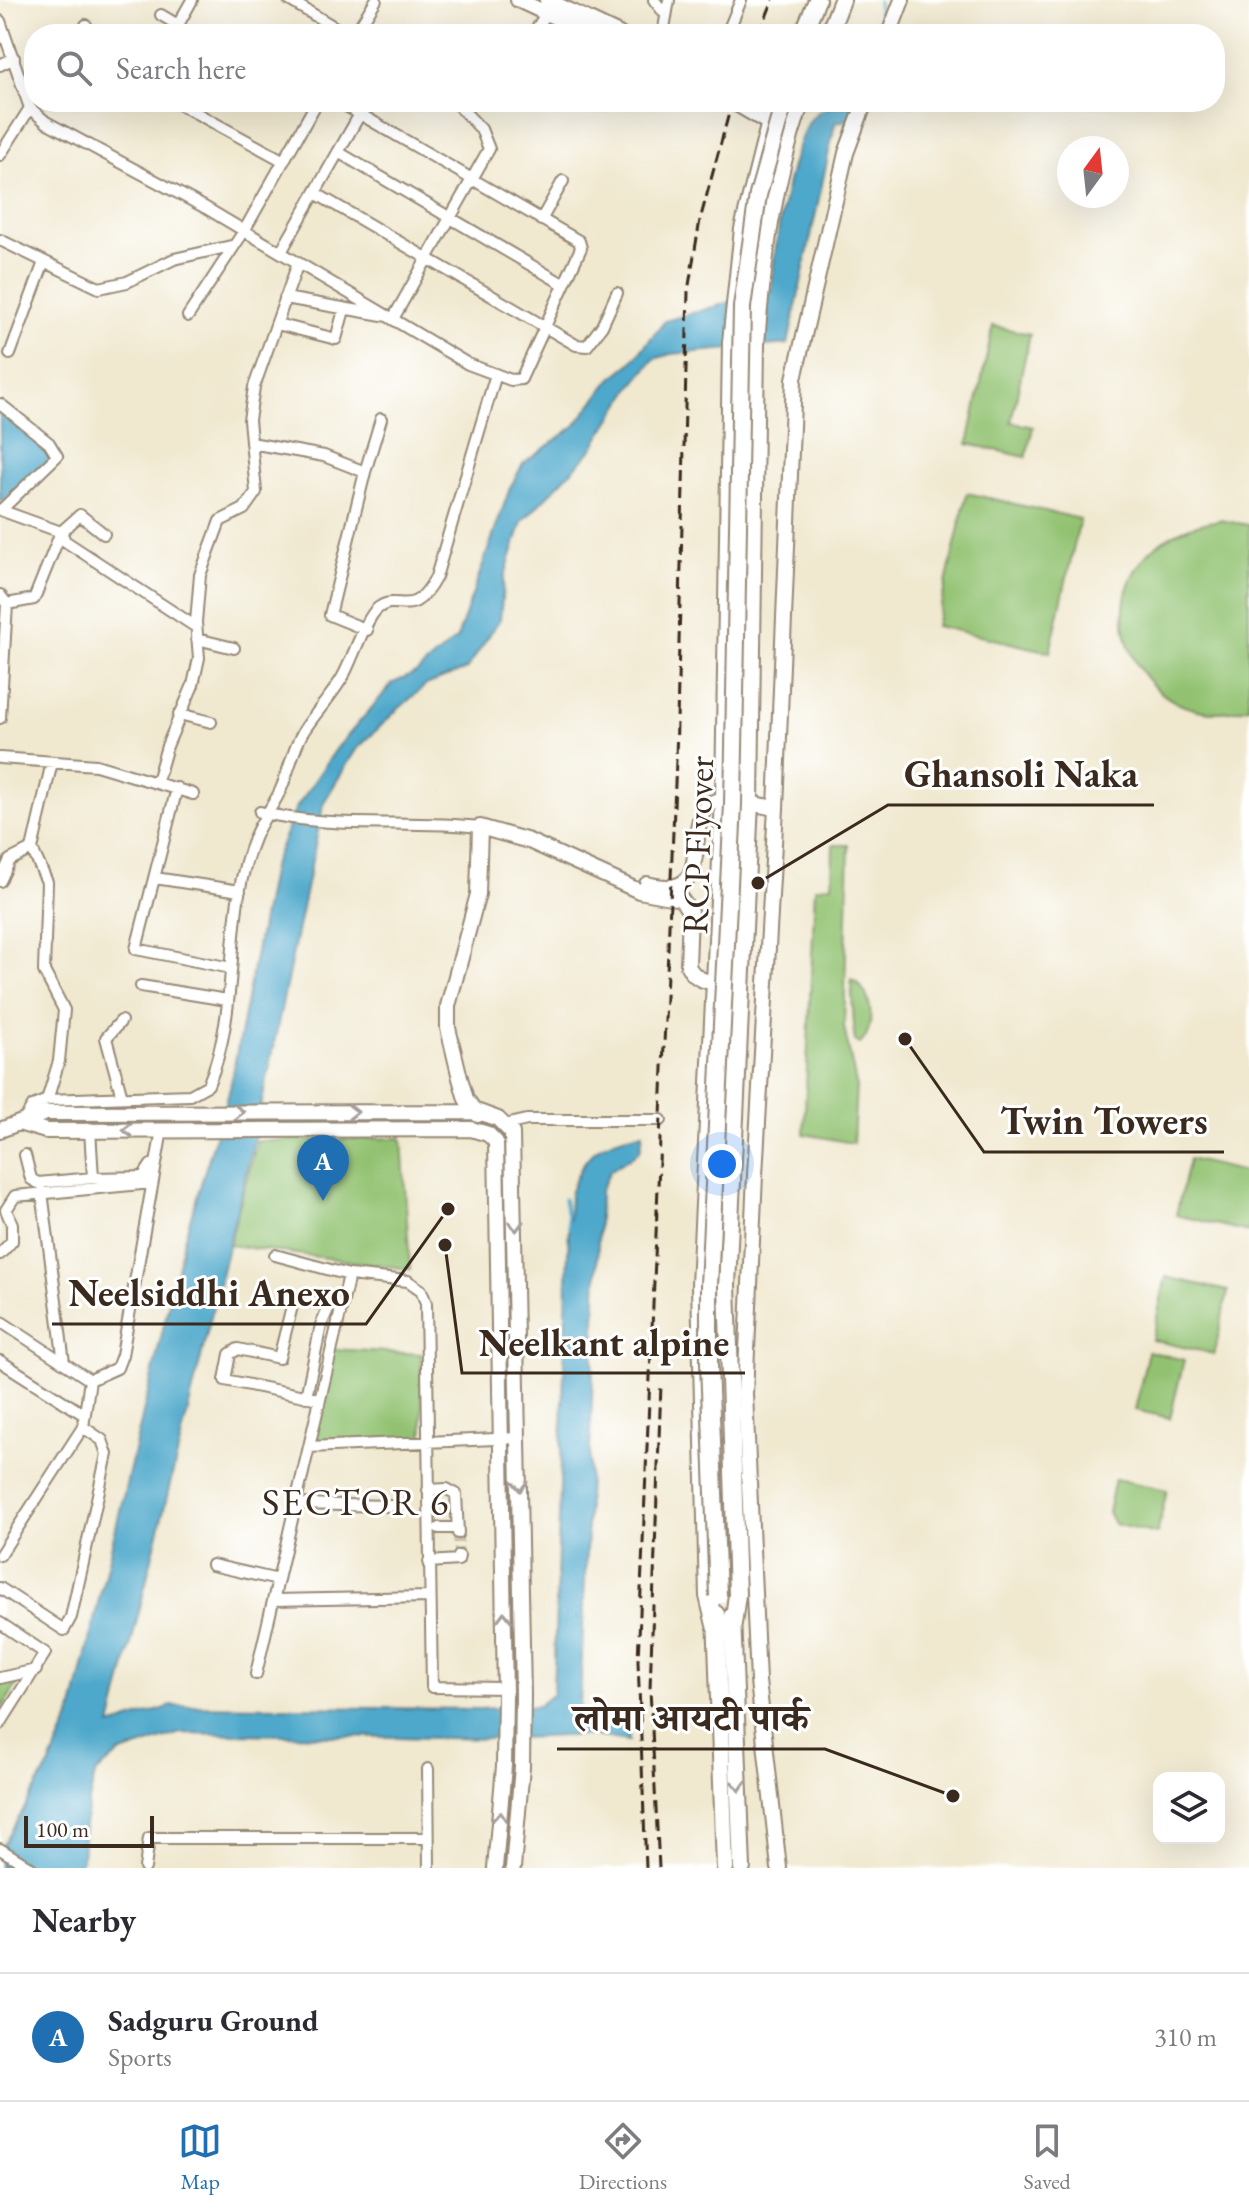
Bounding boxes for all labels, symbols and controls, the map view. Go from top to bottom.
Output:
search box [24,24,1225,112]
icon: search [52,46,96,90]
text: Search here [116,49,246,88]
north arrow [1057,136,1129,208]
callout: Ghansoli Naka [888,743,1154,805]
text: Ghansoli Naka [904,749,1138,798]
street label: RCP Flyover [671,755,724,935]
callout: Twin Towers [984,1090,1224,1152]
text: Twin Towers [1000,1096,1208,1145]
one-way arrow [233,1103,246,1121]
one-way arrow [347,1103,360,1121]
one-way arrow [121,1121,134,1139]
pin: A [297,1135,349,1201]
your location [702,1144,742,1184]
one-way arrow [507,1220,525,1233]
callout: Neelsiddhi Anexo [52,1262,366,1324]
text: Neelsiddhi Anexo [68,1268,350,1317]
callout: Neelkant alpine [462,1311,745,1373]
text: Neelkant alpine [479,1318,729,1367]
district label: SECTOR 6 [262,1477,450,1526]
one-way arrow [511,1480,529,1493]
one-way arrow [495,1610,513,1623]
callout: लोमा आयटी पार्क [557,1687,825,1749]
text: लोमा आयटी पार्क [570,1693,812,1742]
map controls [1153,1772,1225,1844]
button: layers [1153,1772,1225,1844]
one-way arrow [731,1780,748,1793]
one-way arrow [492,1810,509,1823]
scale bar [24,1812,154,1848]
text: 100 m [36,1815,89,1844]
text: Nearby [32,1898,136,1942]
text: Sadguru Ground [108,2001,319,2040]
text: A [49,2020,67,2054]
text: 310 m [1154,2020,1217,2054]
text: Sports [108,2040,172,2074]
tab: Map [178,2119,222,2196]
tab: Directions [579,2119,667,2196]
tab: Saved [1024,2119,1071,2196]

